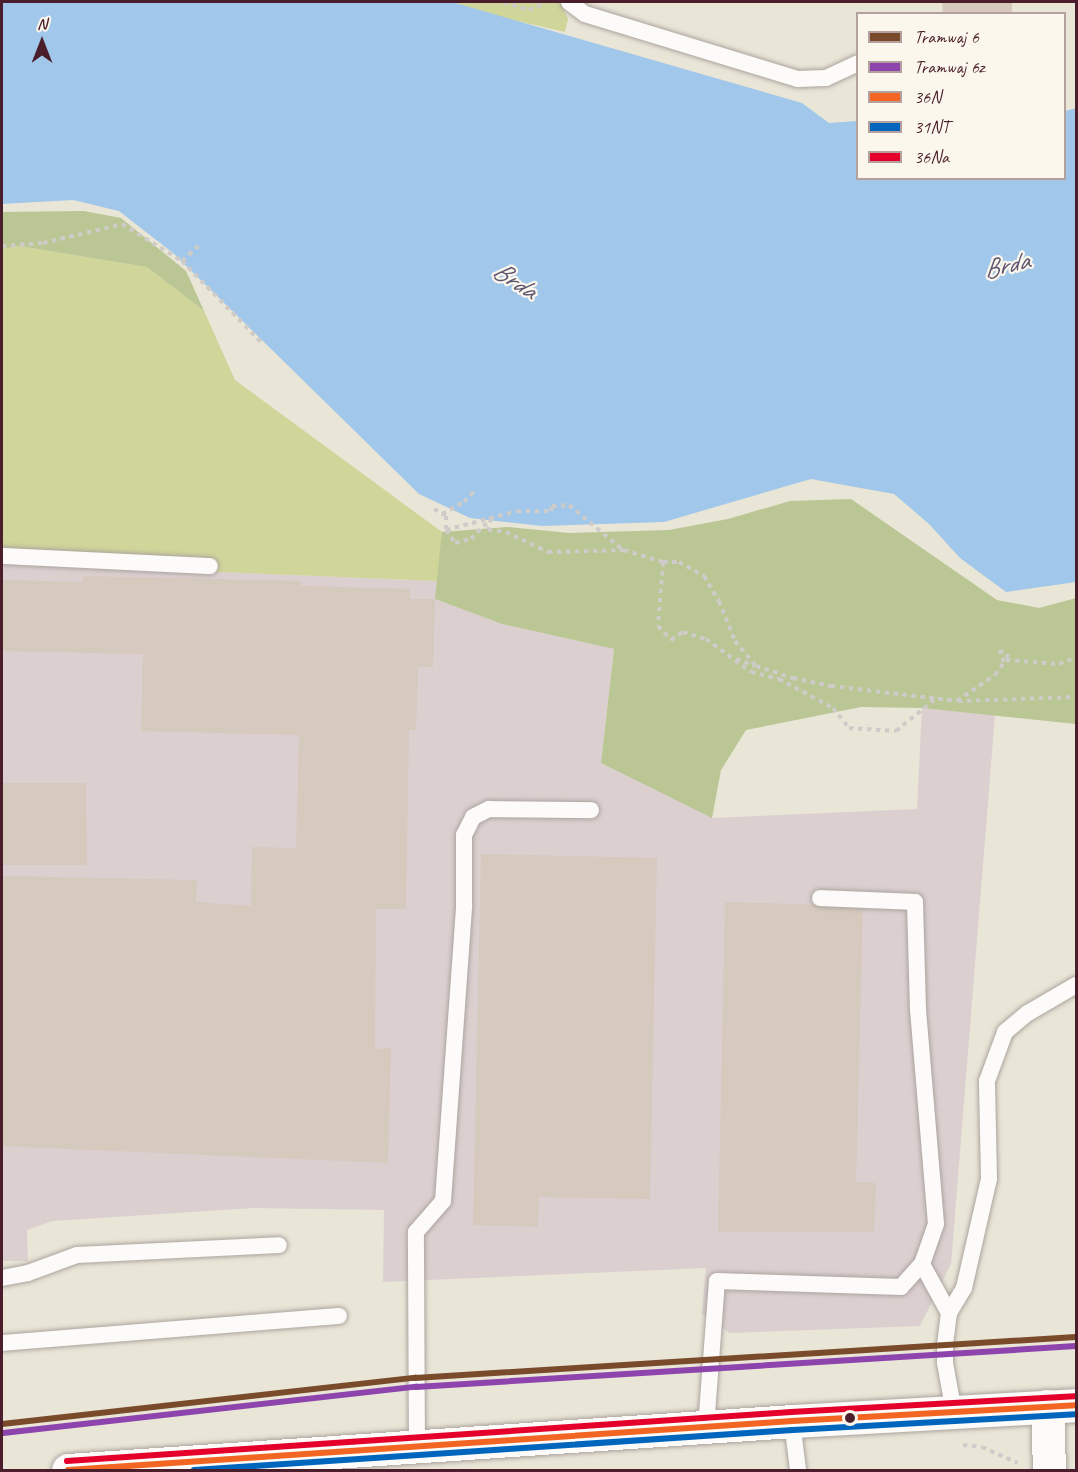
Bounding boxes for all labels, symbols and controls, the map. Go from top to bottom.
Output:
north arrow [12,12,72,72]
legend [856,12,1066,180]
text: N [37,14,47,34]
text: Tramwaj 6 [914,26,979,48]
text: Tramwaj 6z [914,56,984,78]
text: 36N [914,86,941,108]
text: 31NT [914,116,949,138]
text: 36Na [914,146,949,168]
water label: Brda [980,244,1032,286]
water label: Brda [487,254,543,306]
unlabelled marker [844,1412,856,1424]

